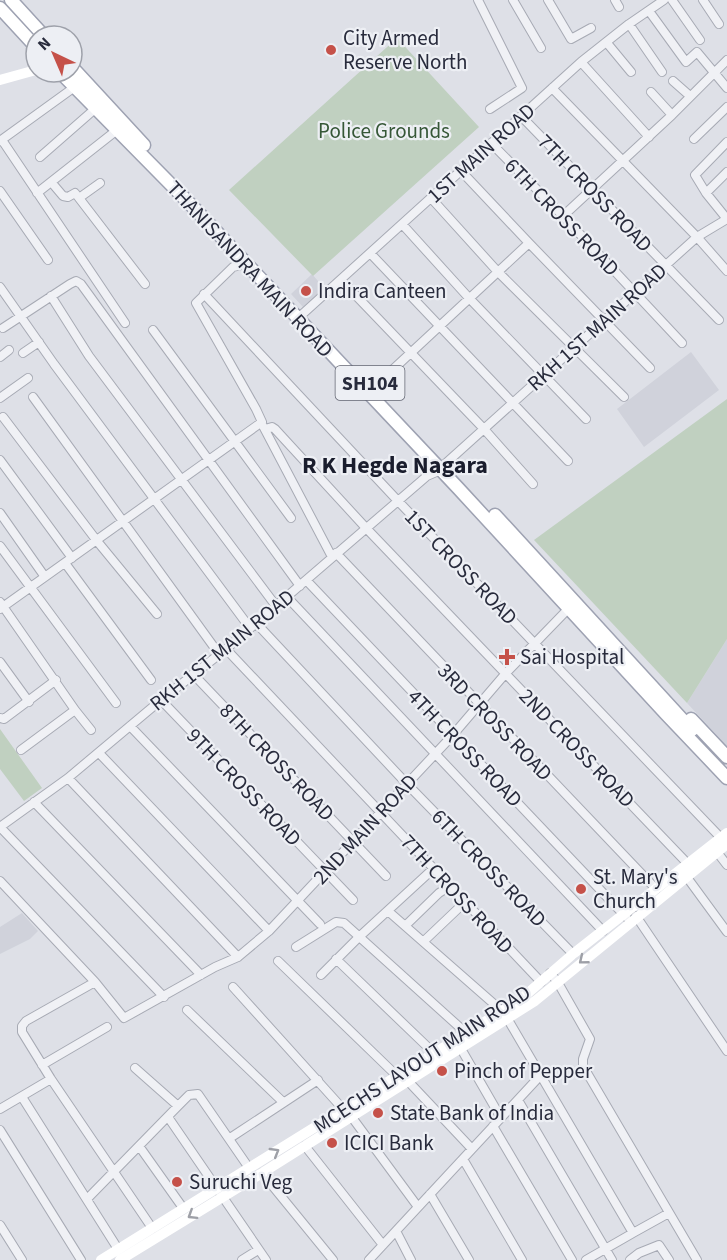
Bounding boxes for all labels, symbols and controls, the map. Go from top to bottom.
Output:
place label: City Armed Reserve North [343,23,467,77]
north arrow [24,24,84,84]
text: N [33,32,56,56]
marker: City Armed Reserve North [324,43,338,57]
street label: 1ST MAIN ROAD [420,96,542,210]
park label: Police Grounds [318,116,450,146]
street label: 7TH CROSS ROAD [531,127,659,259]
street label: 6TH CROSS ROAD [498,151,626,283]
street label: THANISANDRA MAIN ROAD [160,174,340,364]
street label: RKH 1ST MAIN ROAD [521,256,673,398]
place label: Indira Canteen [318,276,447,306]
marker: Indira Canteen [299,284,313,298]
road number: SH104 [336,366,404,400]
district label: R K Hegde Nagara [302,448,488,483]
street label: 1ST CROSS ROAD [398,502,524,632]
street label: RKH 1ST MAIN ROAD [143,582,301,718]
place label: Sai Hospital [520,642,624,672]
marker: Sai Hospital [498,648,516,666]
street label: 3RD CROSS ROAD [431,656,559,788]
street label: 4TH CROSS ROAD [401,682,529,814]
street label: 2ND CROSS ROAD [512,682,642,814]
street label: 8TH CROSS ROAD [213,696,341,828]
street label: 9TH CROSS ROAD [180,721,308,853]
street label: 2ND MAIN ROAD [306,767,424,891]
street label: 6TH CROSS ROAD [425,802,553,934]
street label: 7TH CROSS ROAD [394,828,520,960]
place label: St. Mary's Church [593,862,678,916]
marker: St. Mary's Church [574,882,588,896]
one-way arrow [579,952,590,963]
street label: MCECHS LAYOUT MAIN ROAD [308,977,536,1141]
place label: Pinch of Pepper [454,1056,593,1086]
marker: Pinch of Pepper [435,1064,449,1078]
place label: State Bank of India [390,1098,554,1128]
marker: State Bank of India [371,1106,385,1120]
place label: ICICI Bank [344,1128,434,1158]
marker: ICICI Bank [325,1136,339,1150]
one-way arrow [269,1147,279,1159]
place label: Suruchi Veg [189,1167,292,1197]
marker: Suruchi Veg [170,1175,184,1189]
one-way arrow [188,1208,198,1220]

